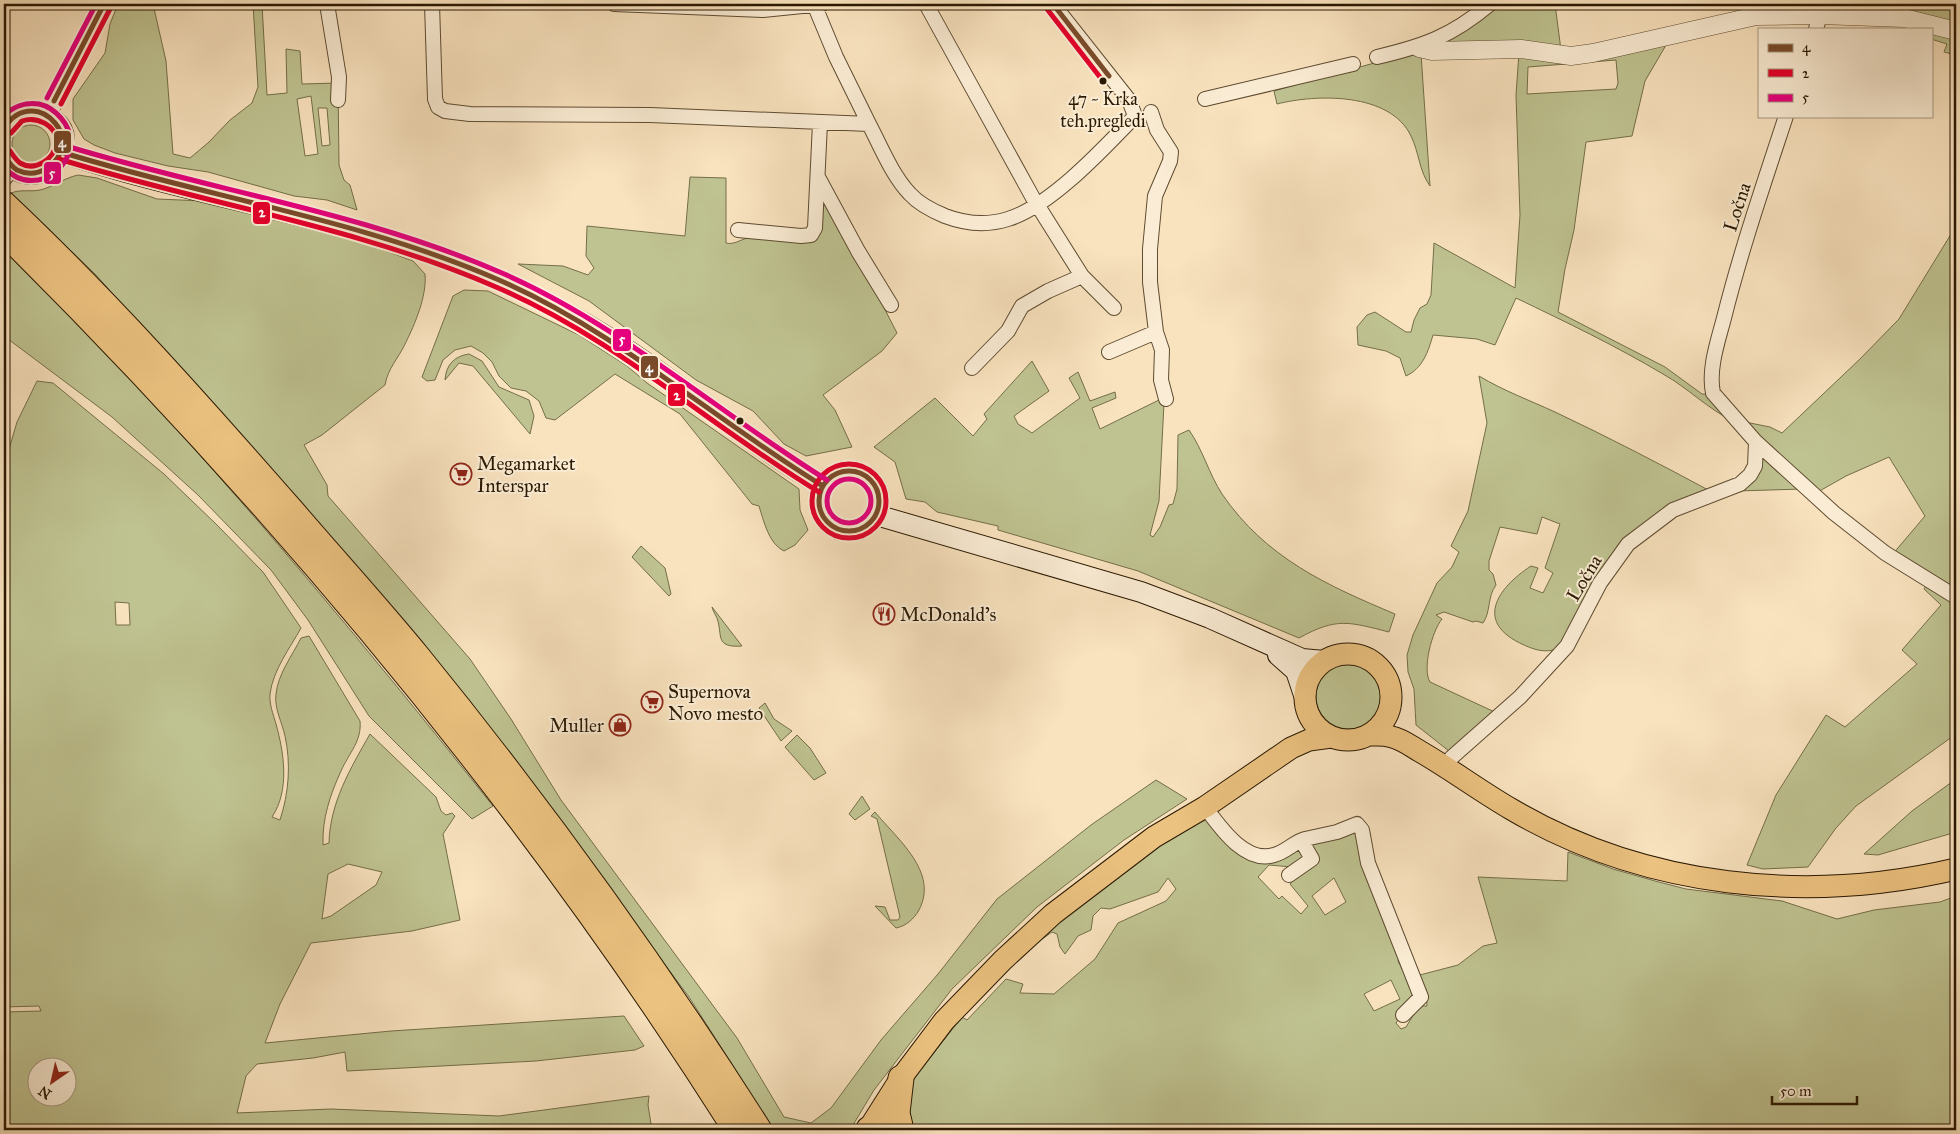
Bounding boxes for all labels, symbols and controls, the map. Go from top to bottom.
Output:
legend [1758,28,1932,118]
text: 4 [1802,38,1811,56]
text: 2 [1802,64,1810,82]
marker: 47 ~ Krka teh.pregledi [1098,76,1108,86]
place label: 47 ~ Krka teh.pregledi [1060,88,1146,133]
text: 5 [1802,88,1809,106]
line badge: 4 [53,130,72,154]
text: 4 [58,134,67,152]
line badge: 5 [43,161,62,185]
text: 5 [49,165,56,182]
street label: Ločna [1718,179,1756,234]
line badge: 2 [252,201,271,225]
text: 2 [259,204,267,221]
line badge: 5 [612,328,632,352]
text: 5 [619,331,626,348]
line badge: 4 [640,355,659,379]
text: 4 [645,359,654,377]
line badge: 2 [667,383,686,407]
text: 2 [674,387,682,404]
unlabelled marker [735,416,745,426]
place label: Megamarket Interspar [477,452,576,497]
supermarket icon: Megamarket Interspar [449,462,473,486]
street label: Ločna [1561,550,1607,605]
restaurant icon: McDonald's [872,602,896,626]
place label: McDonald's [900,603,997,626]
place label: Supernova Novo mesto [668,680,764,725]
supermarket icon: Supernova Novo mesto [640,690,664,714]
shop icon: Muller [608,713,632,737]
place label: Muller [549,714,605,737]
north arrow [28,1056,78,1106]
scale bar [1772,1074,1858,1106]
text: N [35,1082,55,1103]
text: 50 m [1780,1082,1812,1100]

